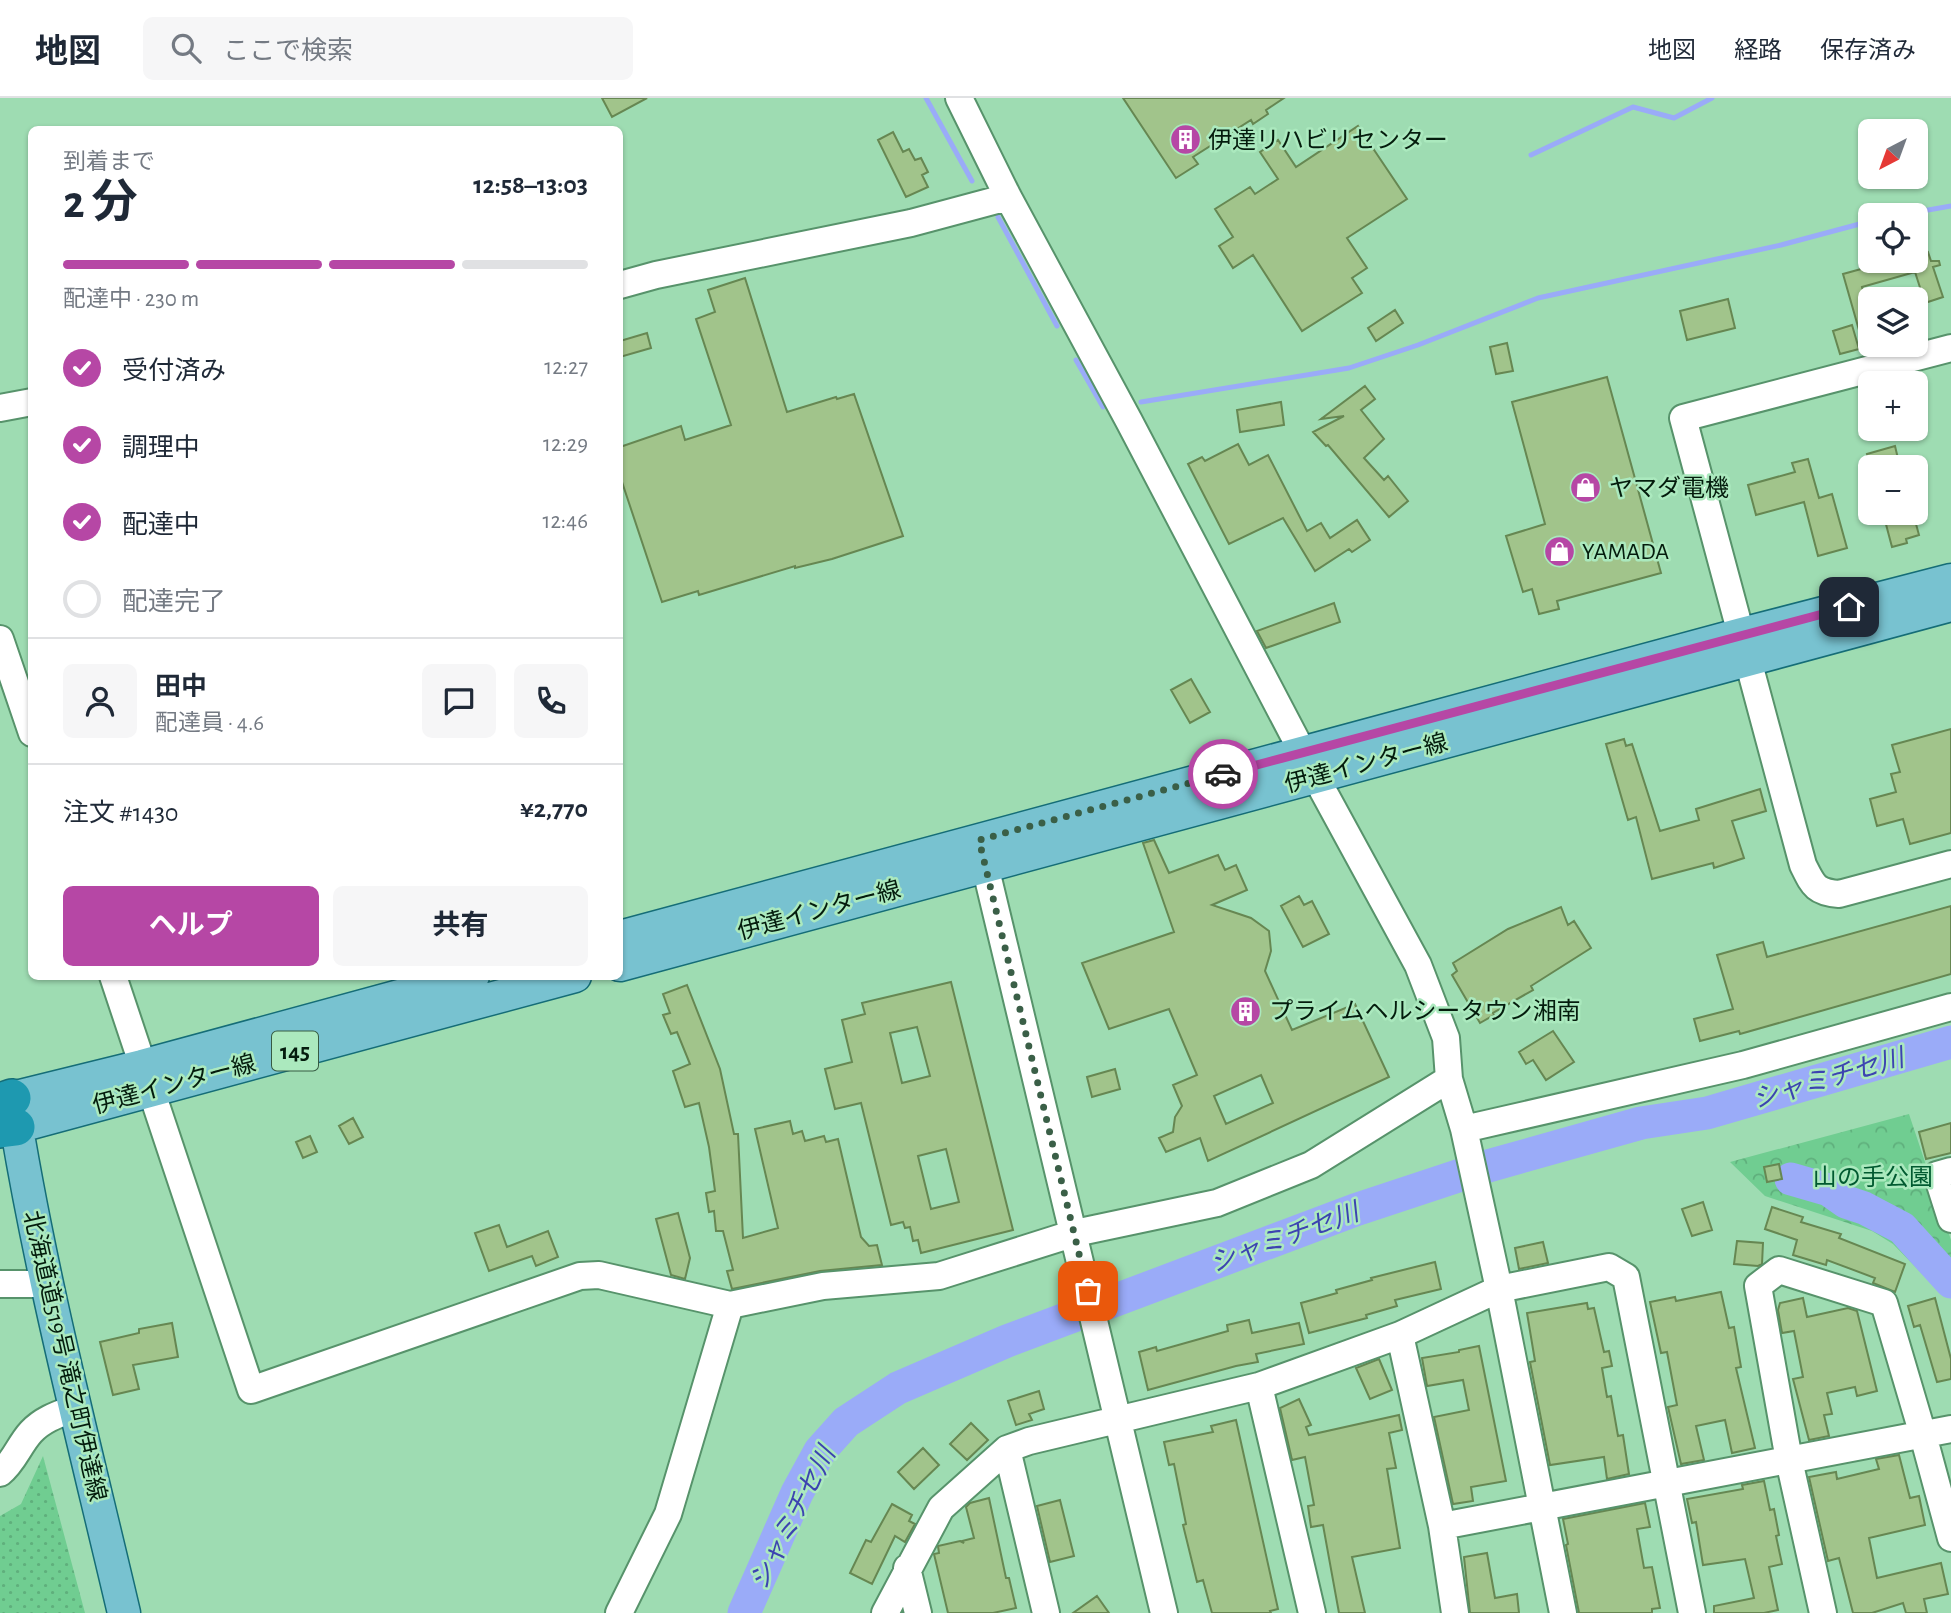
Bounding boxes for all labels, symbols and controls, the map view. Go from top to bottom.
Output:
search box [143,17,633,80]
icon: search [167,29,205,67]
text: 地図 [35,36,101,69]
text: ここで検索 [223,38,353,64]
text: 地図 [1648,39,1696,63]
text: 経路 [1734,39,1782,63]
text: 保存済み [1820,39,1916,63]
north arrow [1858,119,1928,189]
map controls [1858,119,1928,525]
building icon: 伊達リハビリセンター [1168,123,1202,157]
place label: 伊達リハビリセンター [1208,127,1448,153]
text: 到着まで [63,151,155,174]
text: 12:58–13:03 [473,172,588,198]
text: 2 分 [63,180,138,226]
button: locate [1858,203,1928,273]
button: layers [1858,287,1928,357]
text: 配達中 · 230 m [63,288,199,311]
icon: check [63,349,101,387]
text: 12:27 [544,356,588,379]
text: 受付済み [122,358,226,384]
button: + [1858,371,1928,441]
icon: check [63,426,101,464]
text: 12:29 [543,433,588,456]
text: 調理中 [122,435,200,461]
button: − [1858,455,1928,525]
shop icon: ヤマダ電機 [1569,471,1603,505]
place label: ヤマダ電機 [1609,475,1729,501]
icon: check [63,503,101,541]
text: 12:46 [542,510,588,533]
text: 配達中 [122,512,200,538]
shop icon: YAMADA [1542,534,1576,568]
place label: YAMADA [1582,540,1669,564]
pin [1819,577,1879,637]
icon: home [1830,588,1868,626]
text: 配達完了 [122,589,226,615]
button: person [63,664,137,738]
button: chat [422,664,496,738]
button: phone [514,664,588,738]
text: 田中 [155,674,207,700]
text: 配達員 · 4.6 [155,712,264,735]
street label: 伊達インター線 [1281,729,1451,797]
courier [1188,739,1258,809]
icon: car [1204,755,1242,793]
text: ¥2,770 [520,796,588,822]
text: 注文 #1430 [63,800,179,826]
street label: 伊達インター線 [734,876,904,944]
button: ヘルプ [63,886,319,966]
button: 共有 [333,886,588,966]
building icon: プライムヘルシータウン湘南 [1229,994,1263,1028]
place label: プライムヘルシータウン湘南 [1269,998,1581,1024]
road number: 145 [272,1032,318,1070]
water label: シャミチセ川 [1750,1044,1910,1113]
street label: 伊達インター線 [89,1050,259,1118]
park label: 山の手公園 [1813,1164,1933,1190]
water label: シャミチセ川 [1207,1198,1365,1277]
street label: 北海道道519号 滝之町伊達線 [19,1208,111,1504]
pin [1058,1261,1118,1321]
icon: bag [1069,1272,1107,1310]
water label: シャミチセ川 [746,1440,841,1594]

